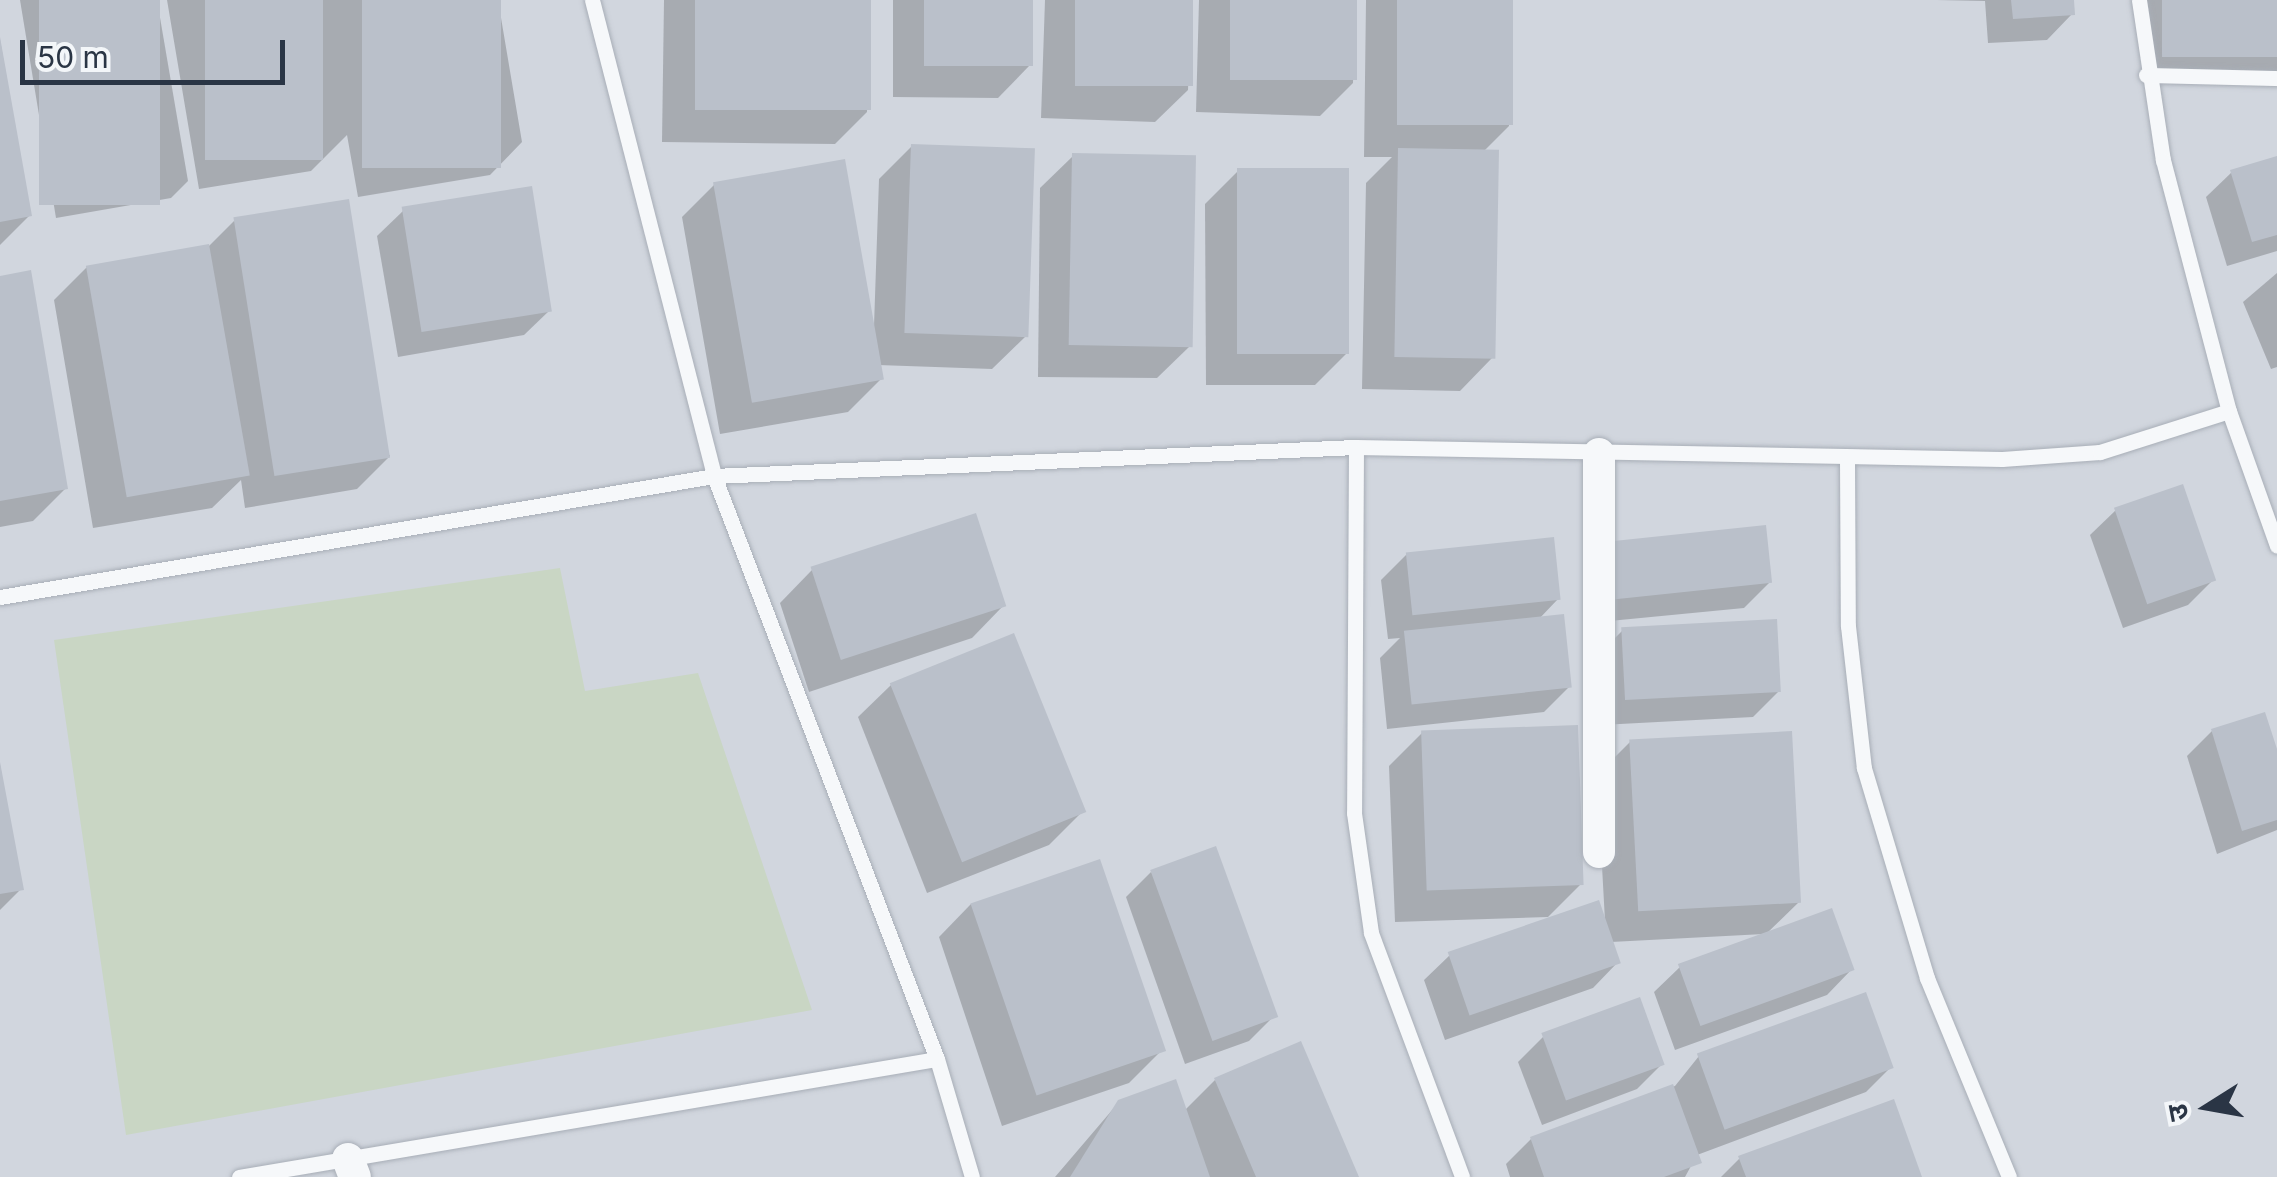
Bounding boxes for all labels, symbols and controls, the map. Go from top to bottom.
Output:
scale bar [25,20,290,82]
text: 50 m [37,39,109,75]
north arrow [2157,1057,2257,1157]
text: उ [2159,1101,2196,1124]

